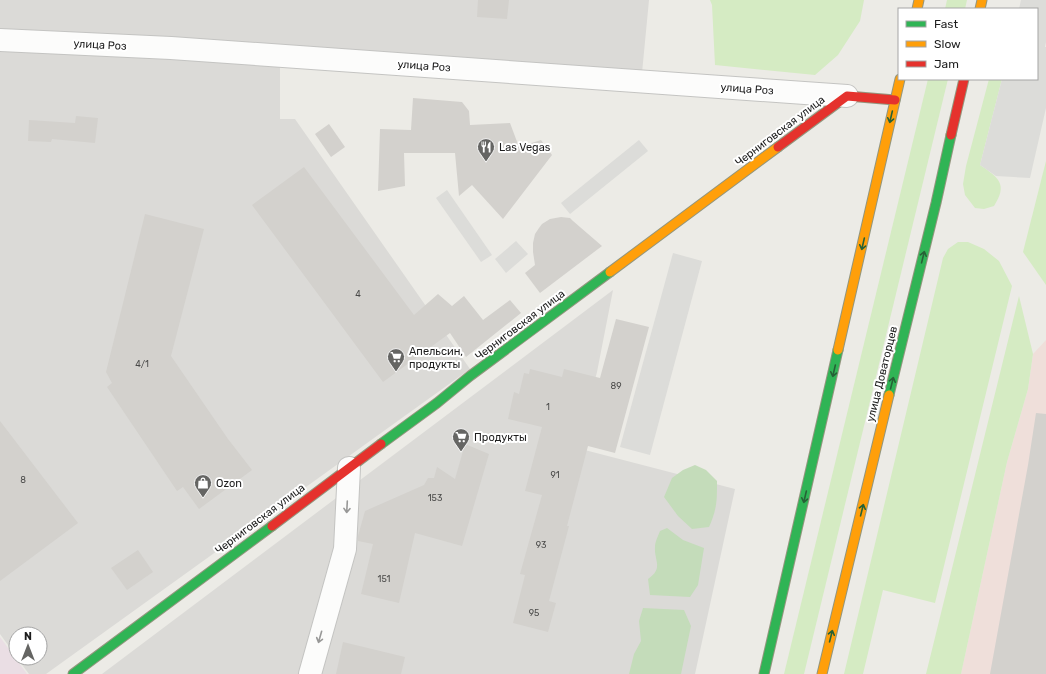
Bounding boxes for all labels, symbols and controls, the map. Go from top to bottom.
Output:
legend [898,8,1038,80]
text: Fast [934,17,958,31]
street label: улица Роз [73,37,127,53]
text: Slow [934,37,961,51]
text: Jam [934,57,959,71]
street label: улица Роз [397,58,451,74]
street label: улица Роз [720,81,774,97]
street label: Черниговская улица [733,93,827,169]
one-way arrow [887,110,895,123]
restaurant icon: Las Vegas [476,137,496,162]
place label: Las Vegas [499,141,551,154]
one-way arrow [858,237,866,250]
one-way arrow [920,251,927,264]
street label: Черниговская улица [473,287,567,363]
house number: 4 [355,289,361,299]
street label: улица Доваторцев [864,325,900,423]
place label: Апельсин, продукты [409,345,463,371]
supermarket icon: Апельсин, продукты [386,347,406,372]
house number: 4/1 [135,359,149,369]
one-way arrow [829,364,837,377]
one-way arrow [889,377,897,390]
house number: 89 [610,381,622,391]
house number: 1 [546,402,550,412]
supermarket icon: Продукты [451,427,471,452]
place label: Продукты [474,431,527,444]
house number: 91 [550,470,560,480]
shop icon: Ozon [193,473,213,498]
house number: 8 [20,475,26,485]
place label: Ozon [216,477,242,490]
street label: Черниговская улица [213,481,307,557]
one-way arrow [800,490,808,503]
house number: 153 [428,493,442,503]
one-way arrow [344,500,351,513]
one-way arrow [859,504,866,517]
house number: 93 [536,540,546,550]
house number: 151 [378,574,391,584]
house number: 95 [529,608,539,618]
north arrow [8,626,48,666]
text: N [24,630,32,643]
one-way arrow [316,630,323,643]
one-way arrow [828,630,836,643]

